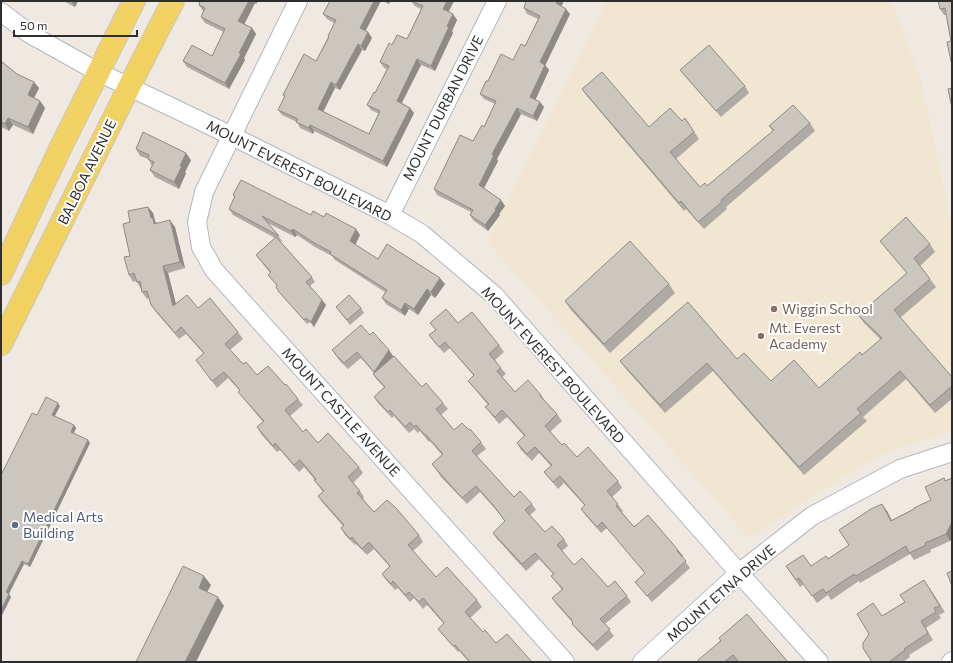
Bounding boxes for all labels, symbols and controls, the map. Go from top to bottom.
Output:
scale bar [14,12,137,38]
text: 50 m [20,18,48,32]
street label: MOUNT DURBAN DRIVE [399,32,487,183]
street label: BALBOA AVENUE [54,116,119,227]
street label: MOUNT EVEREST BOULEVARD [204,116,395,225]
street label: MOUNT EVEREST BOULEVARD [478,283,628,447]
place label: Wiggin School [782,300,873,317]
marker: Wiggin School [769,304,779,314]
place label: Mt. Everest Academy [769,319,841,352]
marker: Mt. Everest Academy [756,331,766,341]
street label: MOUNT CASTLE AVENUE [279,344,404,480]
place label: Medical Arts Building [23,508,103,541]
marker: Medical Arts Building [10,520,20,530]
street label: MOUNT ETNA DRIVE [663,541,779,645]

